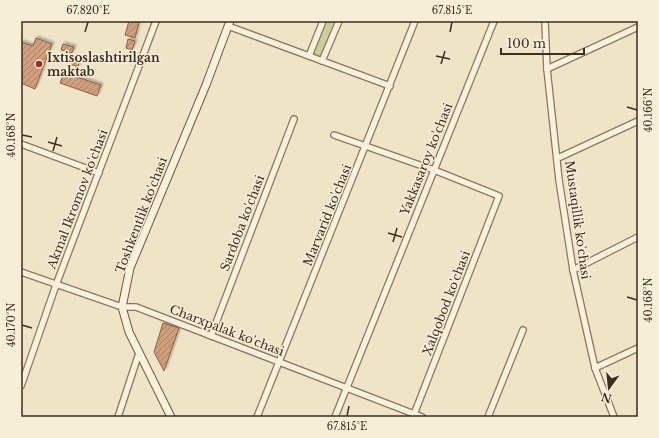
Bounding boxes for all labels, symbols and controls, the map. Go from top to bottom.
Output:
text: 67.820°E [66,4,110,17]
text: 67.815°E [432,4,472,17]
scale bar [501,30,584,56]
text: 100 m [507,36,546,51]
place label: Ixtisoslashtirilgan maktab [47,50,160,79]
marker: Ixtisoslashtirilgan maktab [34,59,44,69]
text: 40.166°N [642,87,655,133]
street label: Yakkasaroy ko'chasi [396,101,455,218]
text: 40.168°N [5,113,18,157]
street label: Akmal Ikromov ko'chasi [43,127,111,272]
street label: Toshkentlik ko'chasi [112,155,170,275]
street label: Mustaqillik ko'chasi [562,160,594,280]
street label: Marvarid ko'chasi [300,162,354,268]
street label: Sardoba ko'chasi [217,173,267,273]
street label: Xalqobod ko'chasi [419,248,473,358]
text: 40.168°N [642,278,655,322]
street label: Charxpalak ko'chasi [168,301,286,359]
text: 40.170°N [5,303,18,347]
north arrow [589,368,629,408]
text: N [599,389,613,406]
text: 67.815°E [327,420,367,433]

